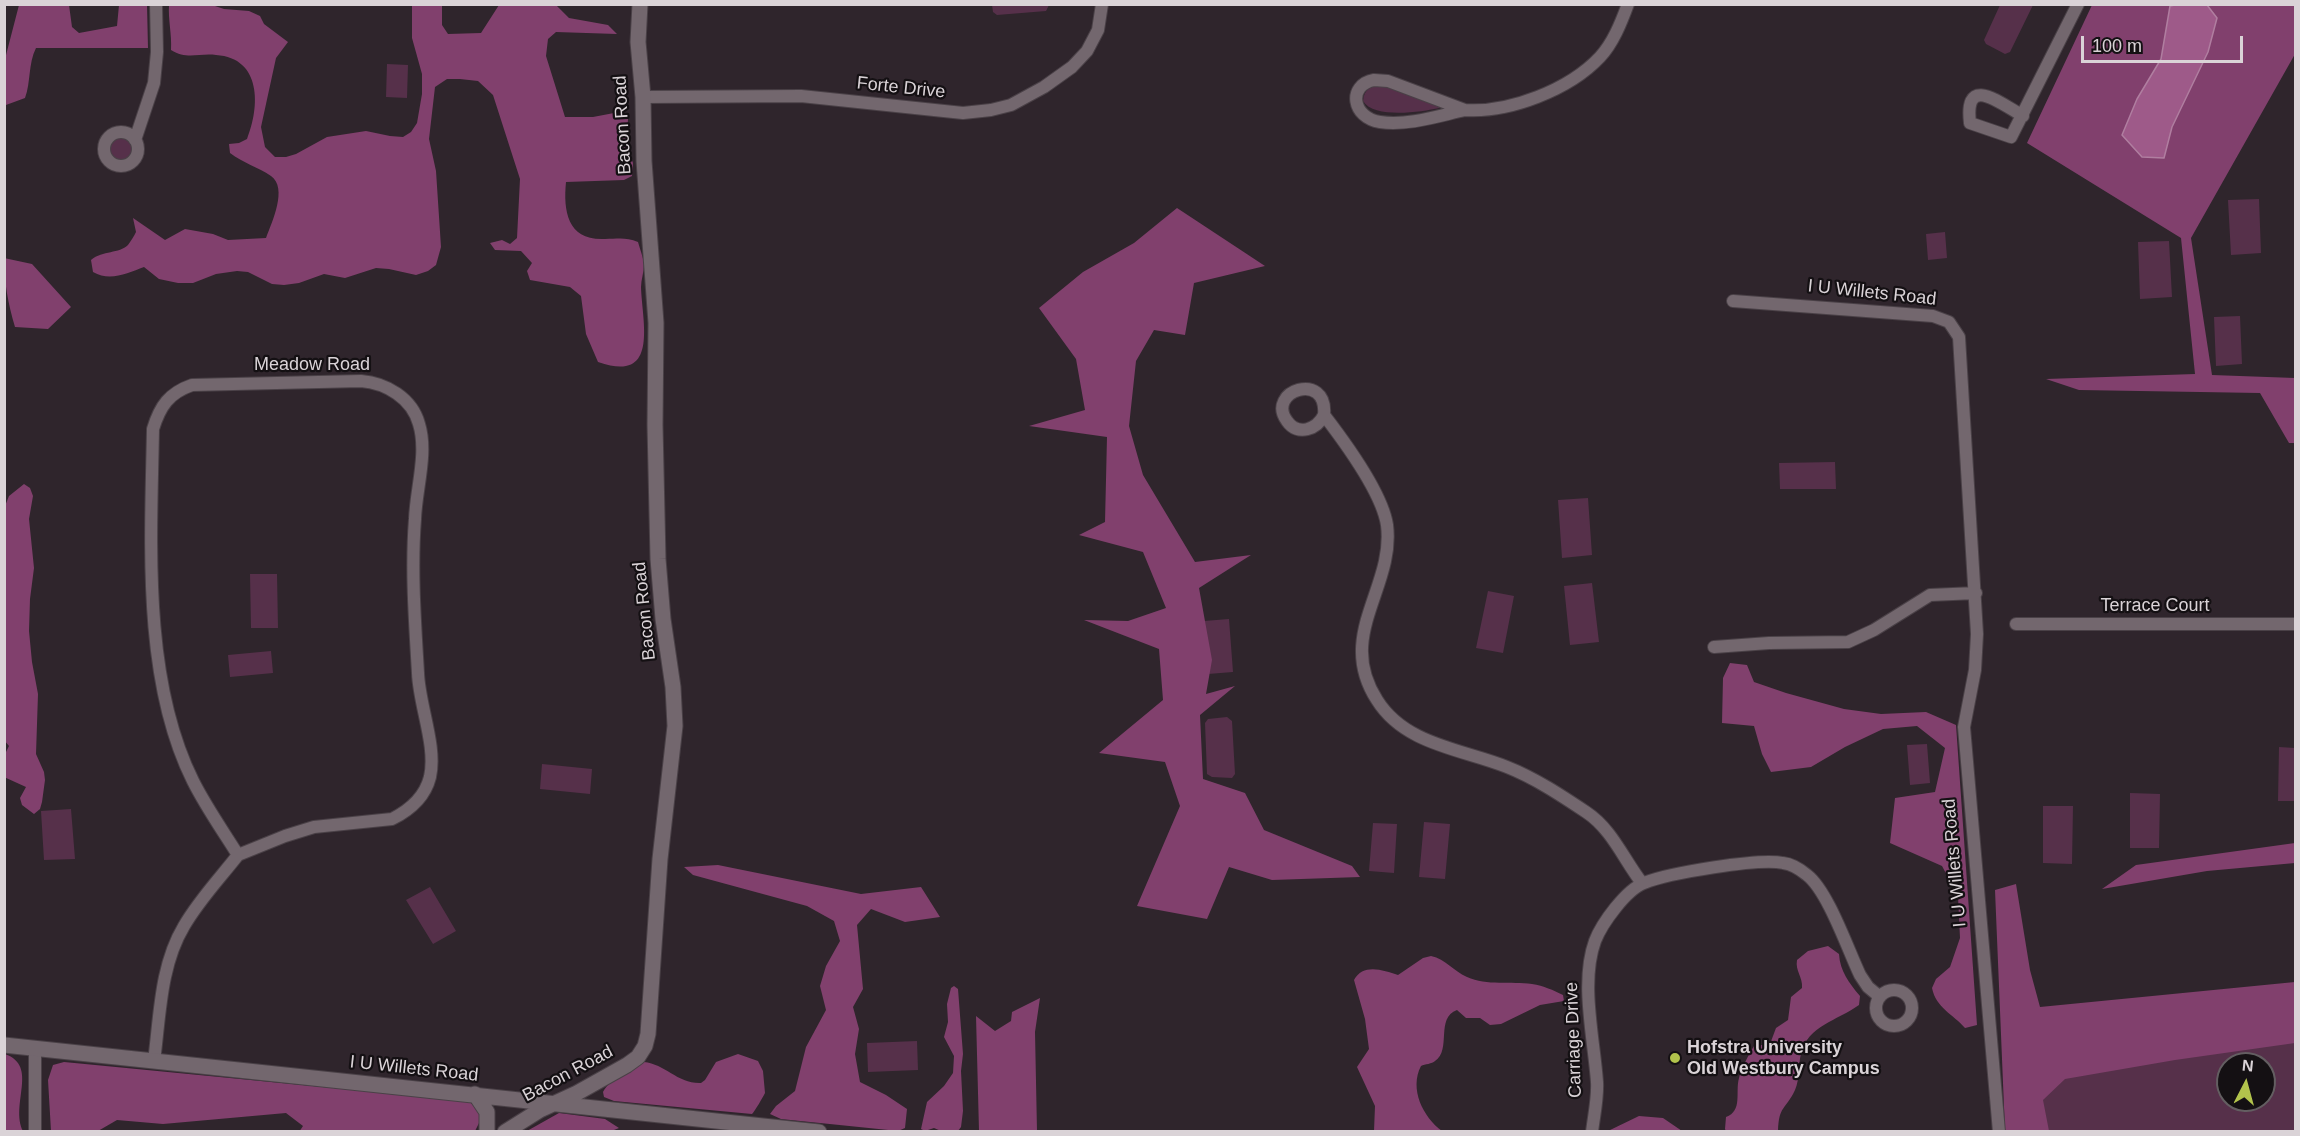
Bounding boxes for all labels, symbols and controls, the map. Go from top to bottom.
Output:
scale bar [2084,24,2246,62]
text: 100 m [2092,36,2142,56]
street label: Forte Drive [856,73,946,103]
street label: Bacon Road [610,75,636,175]
street label: I U Willets Road [1807,276,1937,310]
street label: Meadow Road [254,354,370,376]
street label: Bacon Road [629,561,661,661]
street label: Terrace Court [2100,595,2210,617]
street label: I U Willets Road [1939,798,1971,928]
street label: Carriage Drive [1561,982,1587,1098]
place label: Hofstra University Old Westbury Campus [1687,1037,1880,1080]
street label: Bacon Road [519,1041,617,1107]
marker: Hofstra University Old Westbury Campus [1668,1051,1682,1065]
street label: I U Willets Road [349,1052,479,1086]
north arrow [2216,1052,2276,1112]
text: N [2241,1057,2254,1075]

